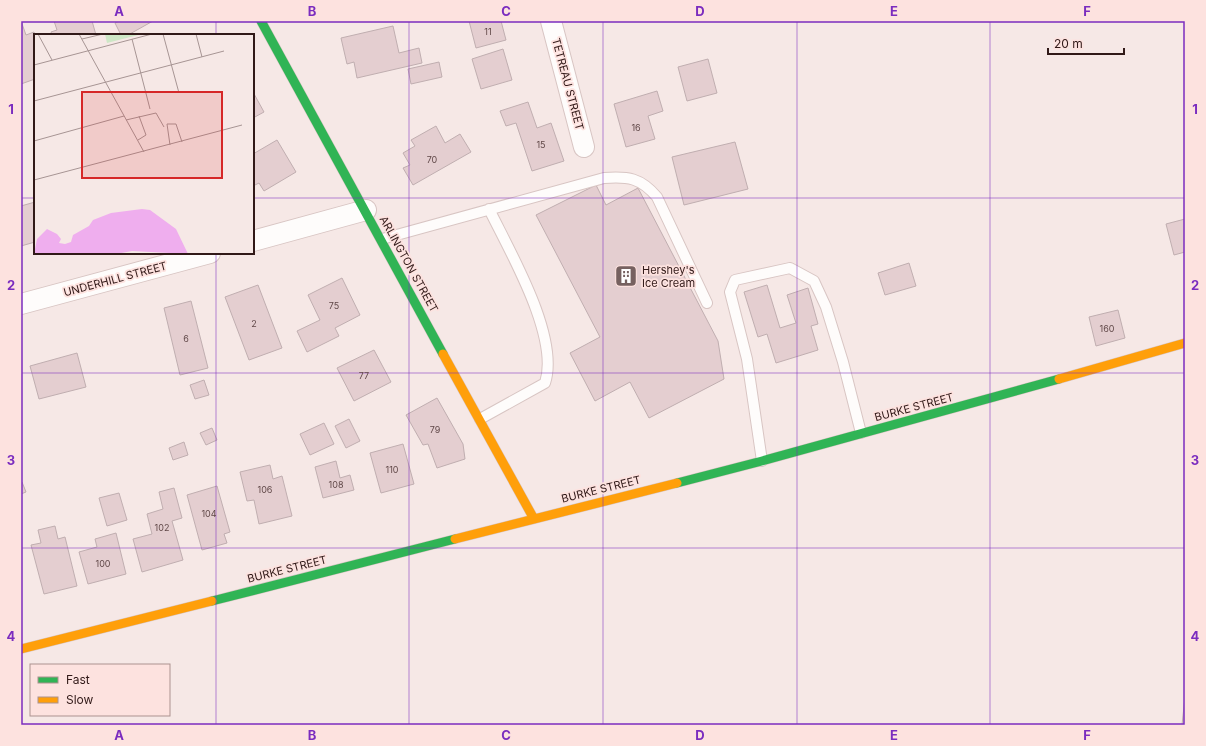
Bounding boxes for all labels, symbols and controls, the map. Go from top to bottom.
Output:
text: A [114,3,124,19]
text: B [308,3,317,19]
text: C [501,3,511,19]
text: D [695,3,705,19]
text: E [890,3,898,19]
text: F [1083,3,1091,19]
house number: 11 [484,26,492,37]
scale bar [1048,30,1124,56]
inset map [34,34,254,254]
street label: TETREAU STREET [549,36,587,132]
text: 20 m [1054,36,1083,51]
text: 1 [8,101,14,117]
text: 1 [1192,101,1198,117]
house number: 16 [631,122,641,133]
house number: 15 [536,139,546,150]
house number: 70 [427,154,438,165]
street label: ARLINGTON STREET [377,213,441,315]
street label: UNDERHILL STREET [62,258,168,300]
building icon: Hershey's Ice Cream [613,263,639,289]
place label: Hershey's Ice Cream [642,263,695,290]
text: 2 [7,277,15,293]
text: 2 [1191,277,1199,293]
house number: 75 [329,300,339,311]
house number: 2 [251,318,257,329]
house number: 160 [1100,323,1115,334]
house number: 6 [183,333,189,344]
house number: 77 [359,370,369,381]
street label: BURKE STREET [873,390,955,424]
house number: 79 [430,424,441,435]
text: 3 [7,452,15,468]
text: 3 [1191,452,1199,468]
house number: 110 [386,464,399,475]
street label: BURKE STREET [560,472,642,506]
house number: 108 [329,479,344,490]
house number: 106 [258,484,273,495]
house number: 104 [201,508,217,519]
house number: 102 [155,522,169,533]
street label: BURKE STREET [246,552,328,586]
house number: 100 [95,558,111,569]
text: 4 [7,628,16,644]
text: 4 [1191,628,1200,644]
legend [30,664,170,716]
text: Fast [66,672,90,687]
text: Slow [66,692,94,707]
text: A [114,727,124,743]
text: B [308,727,317,743]
text: C [501,727,511,743]
text: D [695,727,705,743]
text: E [890,727,898,743]
text: F [1083,727,1091,743]

